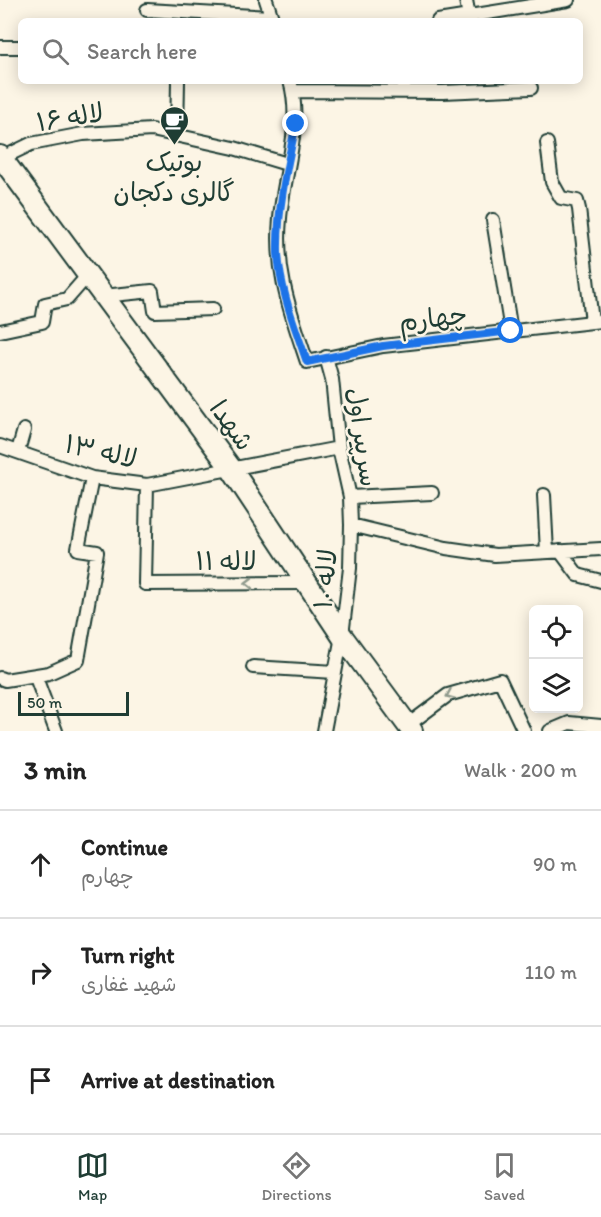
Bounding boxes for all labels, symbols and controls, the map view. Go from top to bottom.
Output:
search box [18,18,583,84]
icon: search [39,35,72,68]
text: Search here [87,38,197,65]
street label: لاله ۱۶ [34,96,106,138]
cafe icon: بوتیک گالری دکجان [158,104,190,146]
route end [282,110,308,136]
place label: بوتیک گالری دکجان [113,146,235,208]
street label: چهارم [397,298,469,342]
route start [497,317,523,343]
street label: سرپیر اول [339,385,386,489]
street label: شهدا [203,393,261,457]
street label: لاله ۱۳ [62,427,140,475]
street label: ۱۱ لاله [195,545,257,577]
street label: لاله ۱۰ [306,548,344,610]
one-way arrow [244,577,253,590]
map controls [529,605,583,713]
button: locate [529,605,583,659]
button: layers [529,659,583,713]
one-way arrow [446,688,457,700]
scale bar [18,689,129,716]
text: 50 m [27,693,62,712]
text: 3 min [24,754,86,786]
text: Walk · 200 m [464,758,577,782]
text: Continue [81,834,168,861]
icon: ahead [24,848,57,881]
text: 90 m [533,852,577,876]
text: چهارم [81,864,134,888]
text: Turn right [81,942,175,969]
icon: right [24,956,57,989]
text: 110 m [525,960,577,984]
text: شهید غفاری [81,972,176,996]
icon: arrive [24,1064,57,1097]
text: Arrive at destination [81,1067,275,1094]
tab: Map [76,1149,109,1204]
tab: Directions [261,1149,332,1204]
tab: Saved [484,1149,525,1204]

